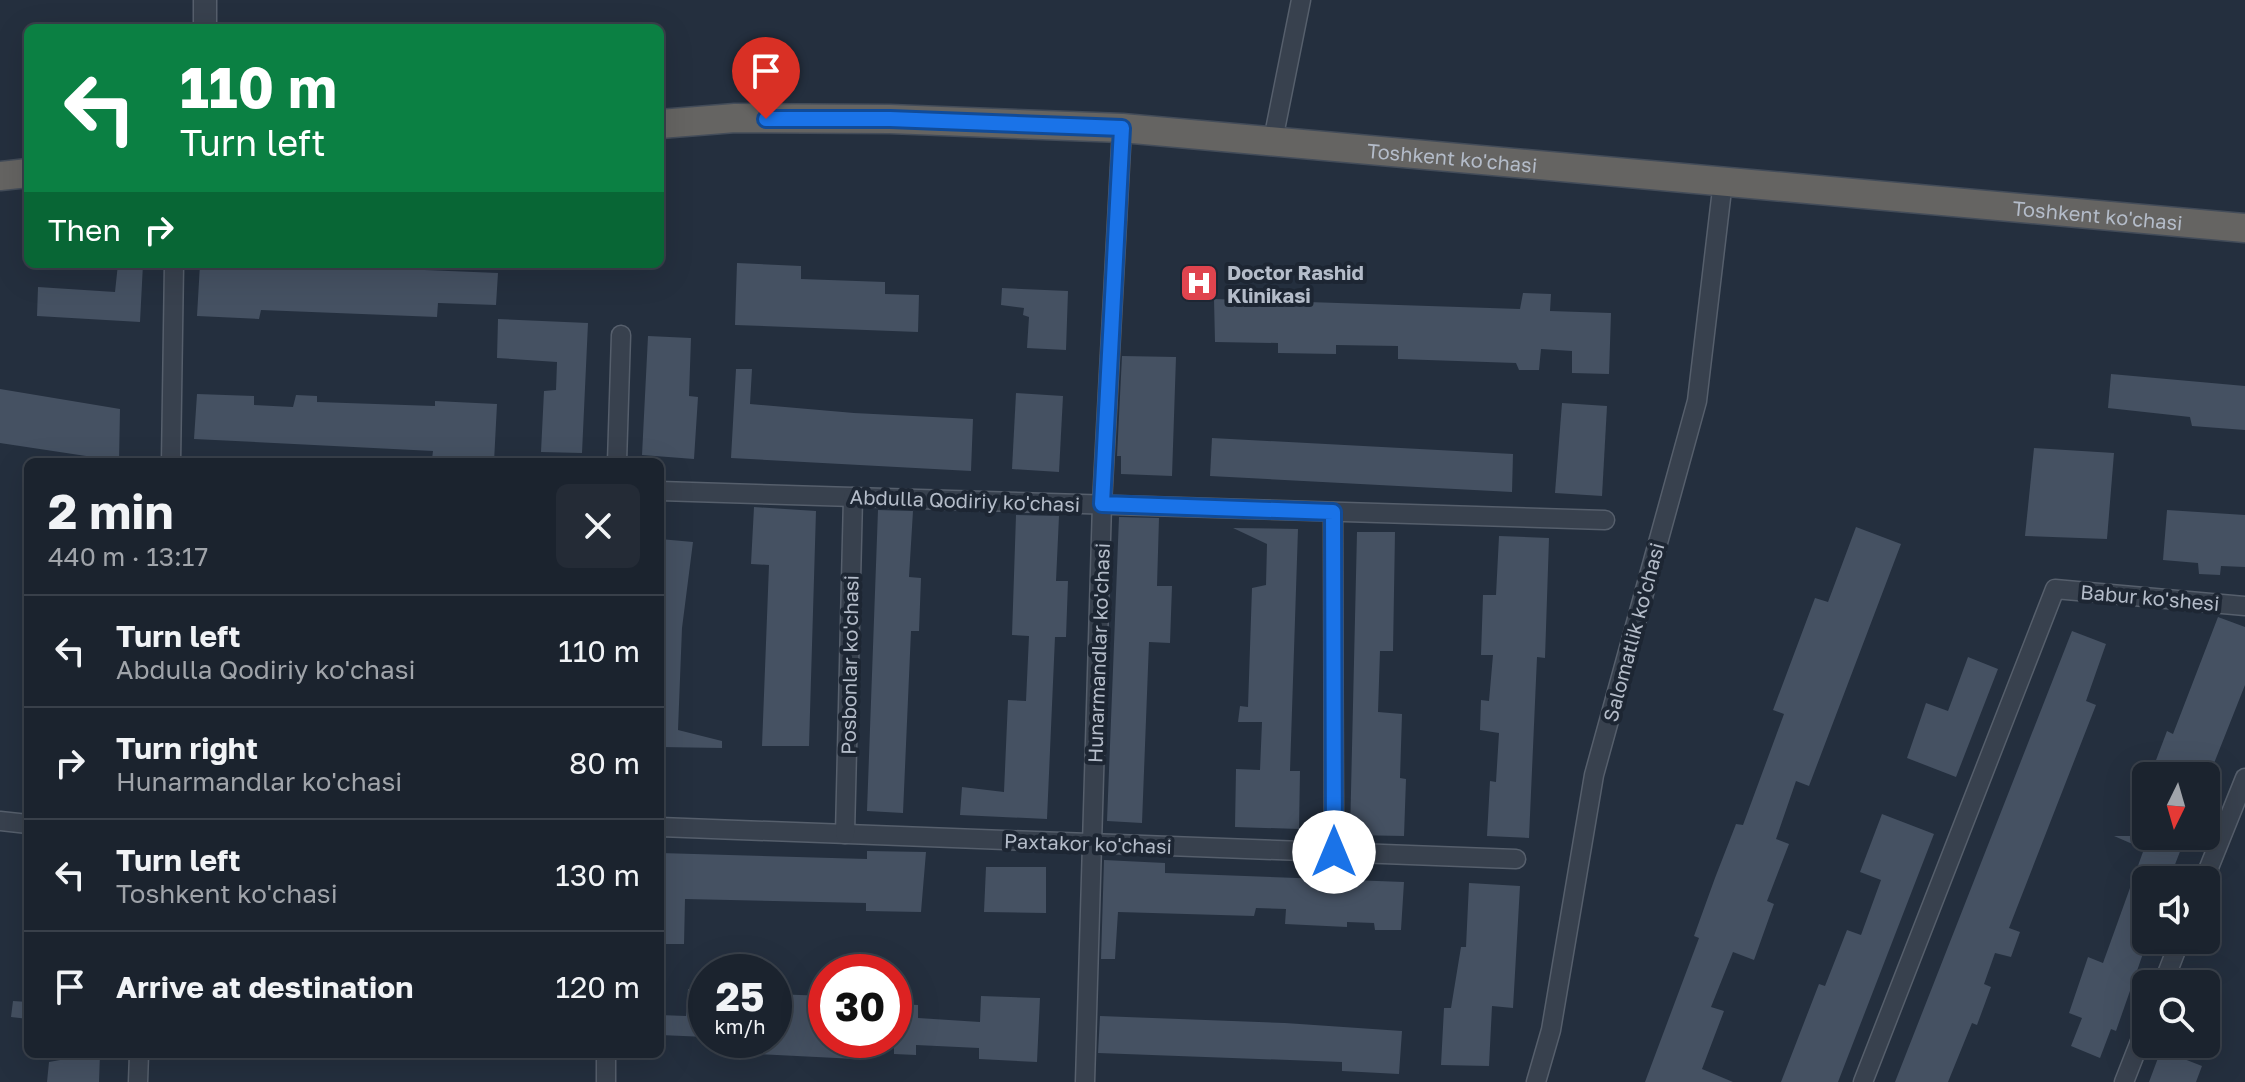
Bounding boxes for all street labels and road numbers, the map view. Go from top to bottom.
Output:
street label: Toshkent ko'chasi [1366,138,1538,177]
street label: Toshkent ko'chasi [2012,195,2184,234]
street label: Abdulla Qodiriy ko'chasi [849,484,1081,516]
street label: Salomatlik ko'chasi [1598,540,1668,724]
street label: Hunarmandlar ko'chasi [1082,543,1114,763]
street label: Posbonlar ko'chasi [835,575,863,755]
street label: Babur ko'shesi [2079,579,2221,615]
street label: Paxtakor ko'chasi [1004,828,1172,858]

